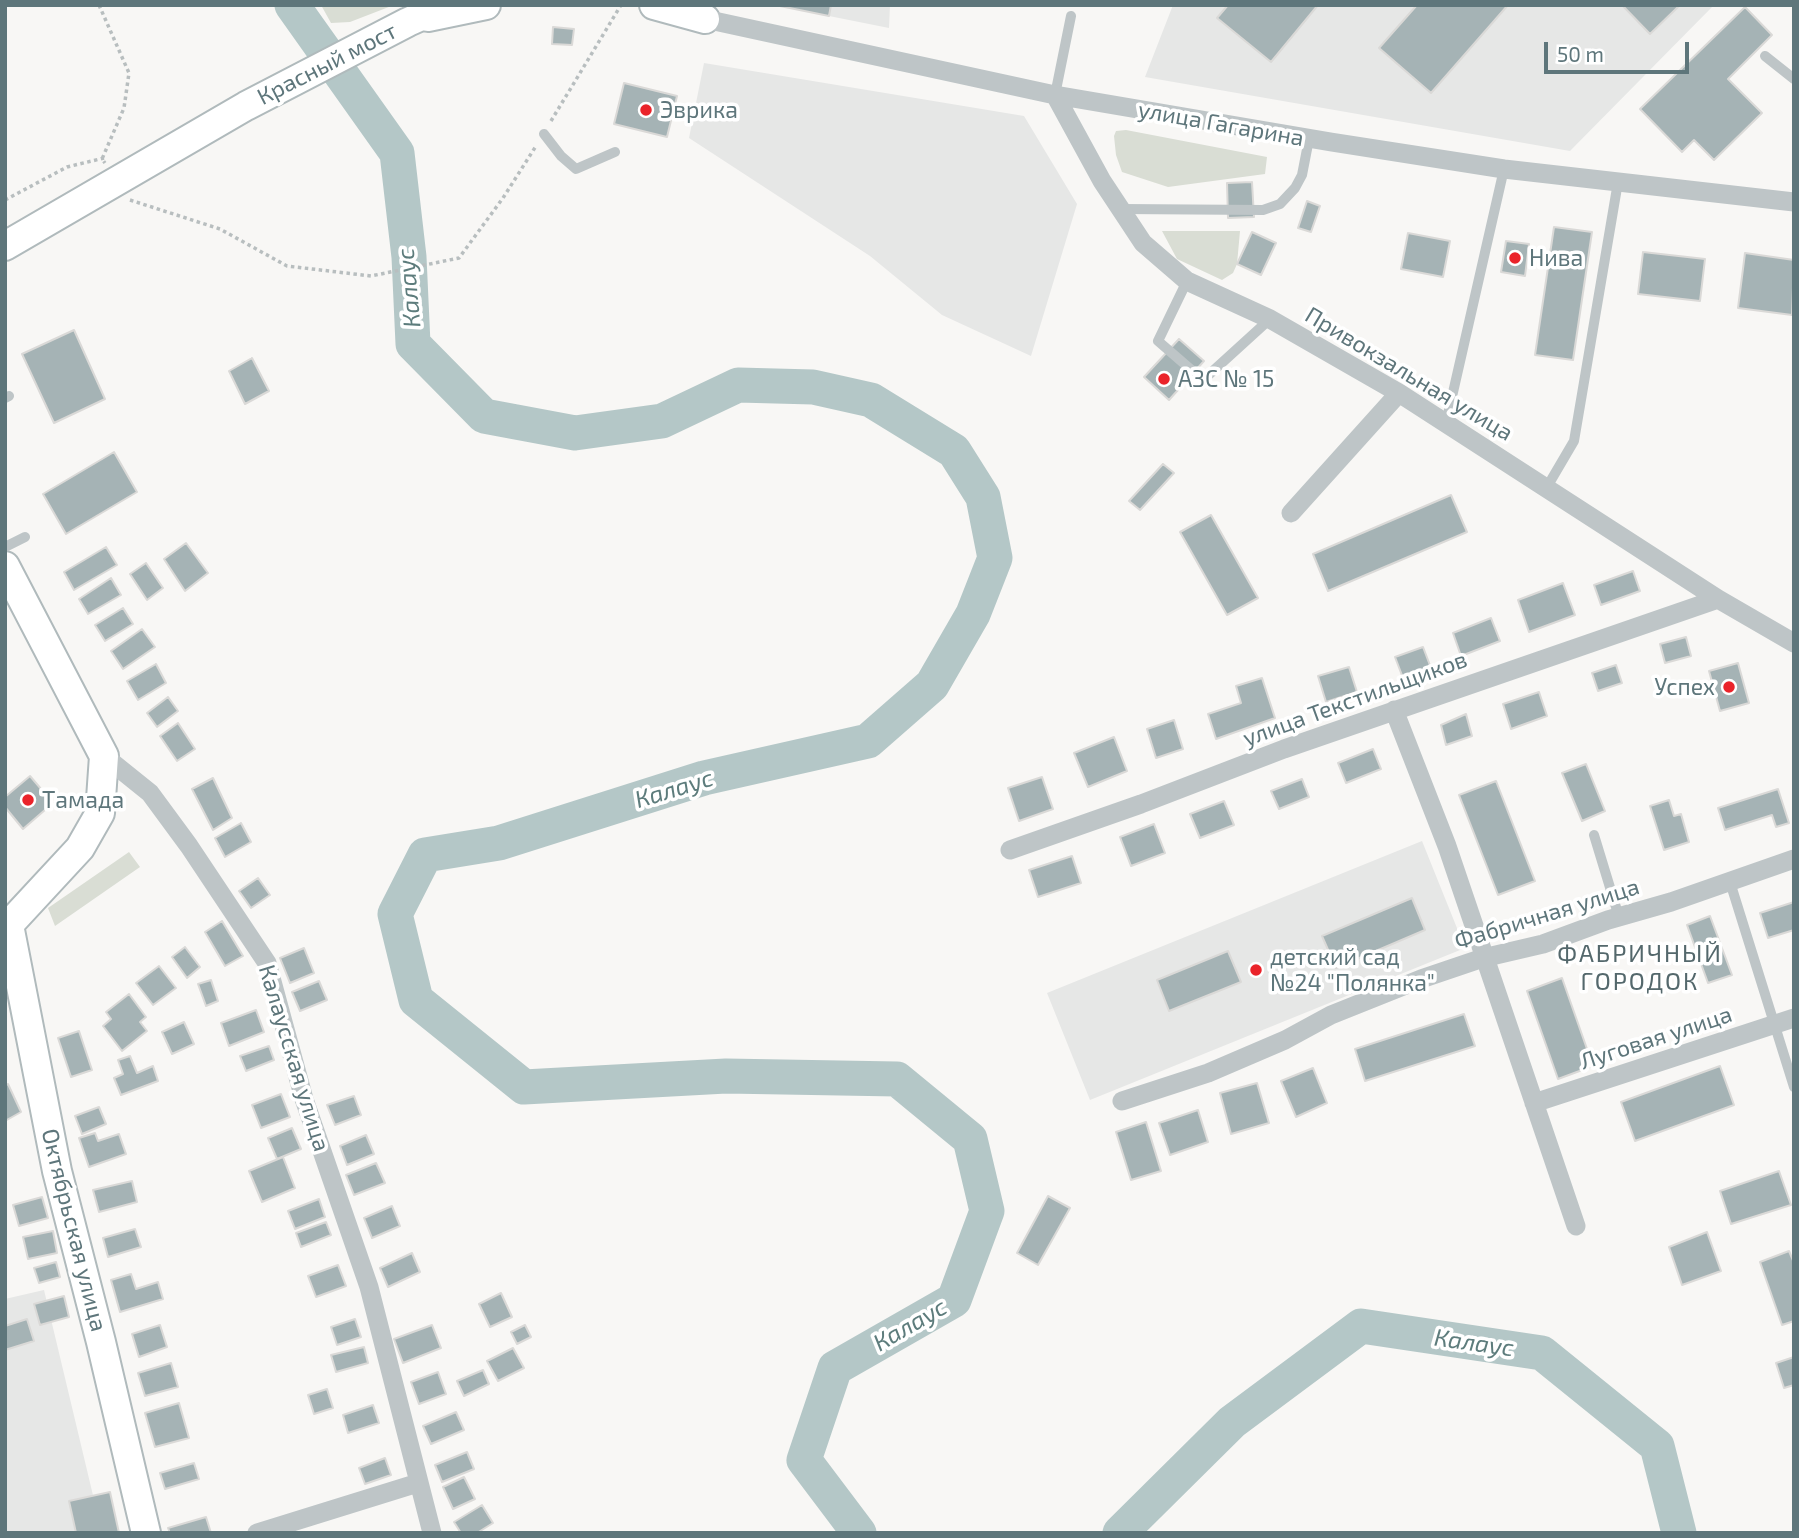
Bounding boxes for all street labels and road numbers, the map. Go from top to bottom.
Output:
street label: Красный мост [253,17,401,111]
street label: улица Гагарина [1136,96,1306,152]
street label: Привокзальная улица [1300,301,1518,447]
street label: улица Текстильщиков [1239,646,1471,752]
street label: Фабричная улица [1451,873,1643,955]
street label: Калаусская улица [253,961,335,1155]
street label: Луговая улица [1577,1000,1735,1076]
street label: Октябрьская улица [35,1126,113,1334]

